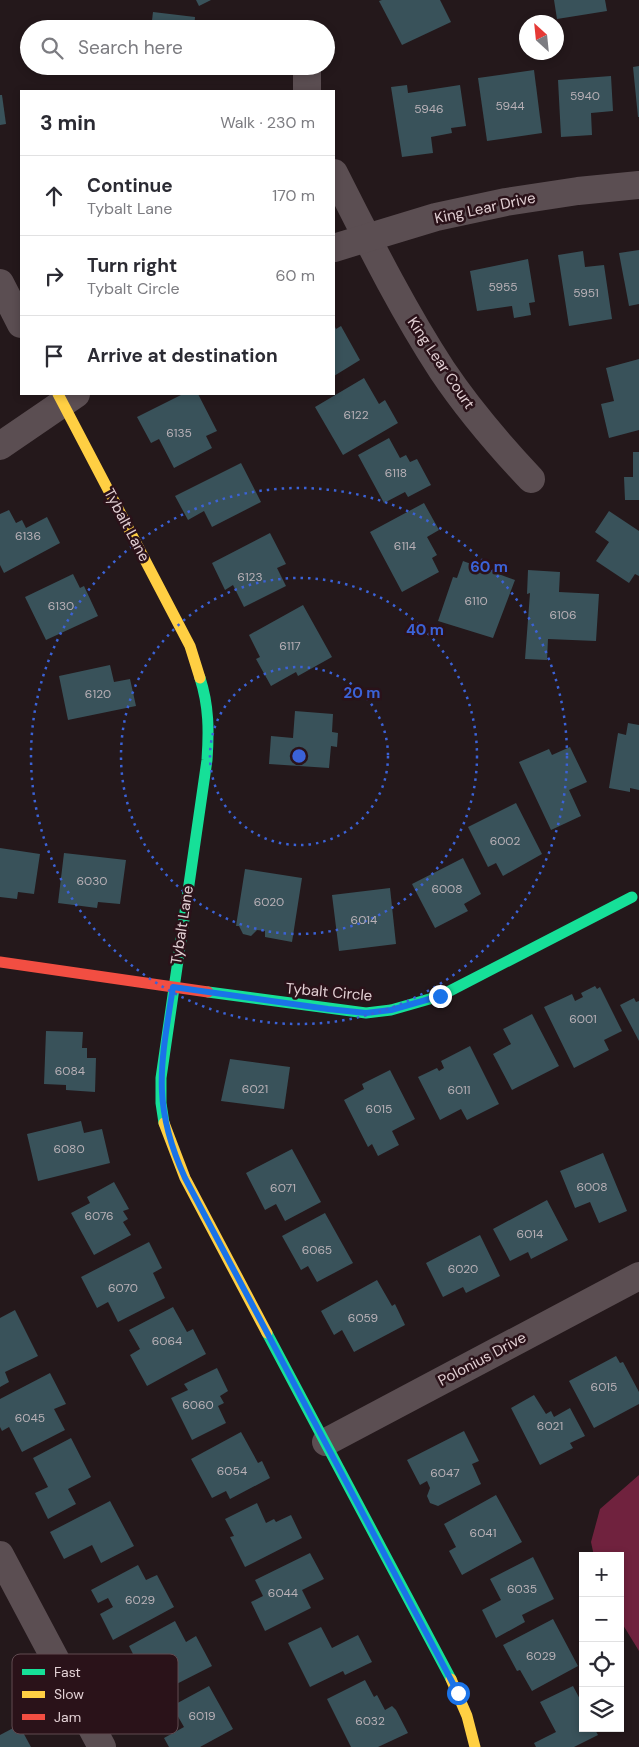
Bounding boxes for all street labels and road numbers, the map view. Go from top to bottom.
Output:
street label: King Lear Drive [433,188,537,228]
street label: King Lear Court [403,313,479,413]
street label: Tybalt Lane [99,485,155,565]
street label: Tybalt Lane [166,884,198,966]
street label: Tybalt Circle [285,978,373,1006]
street label: Polonius Drive [434,1327,530,1391]

